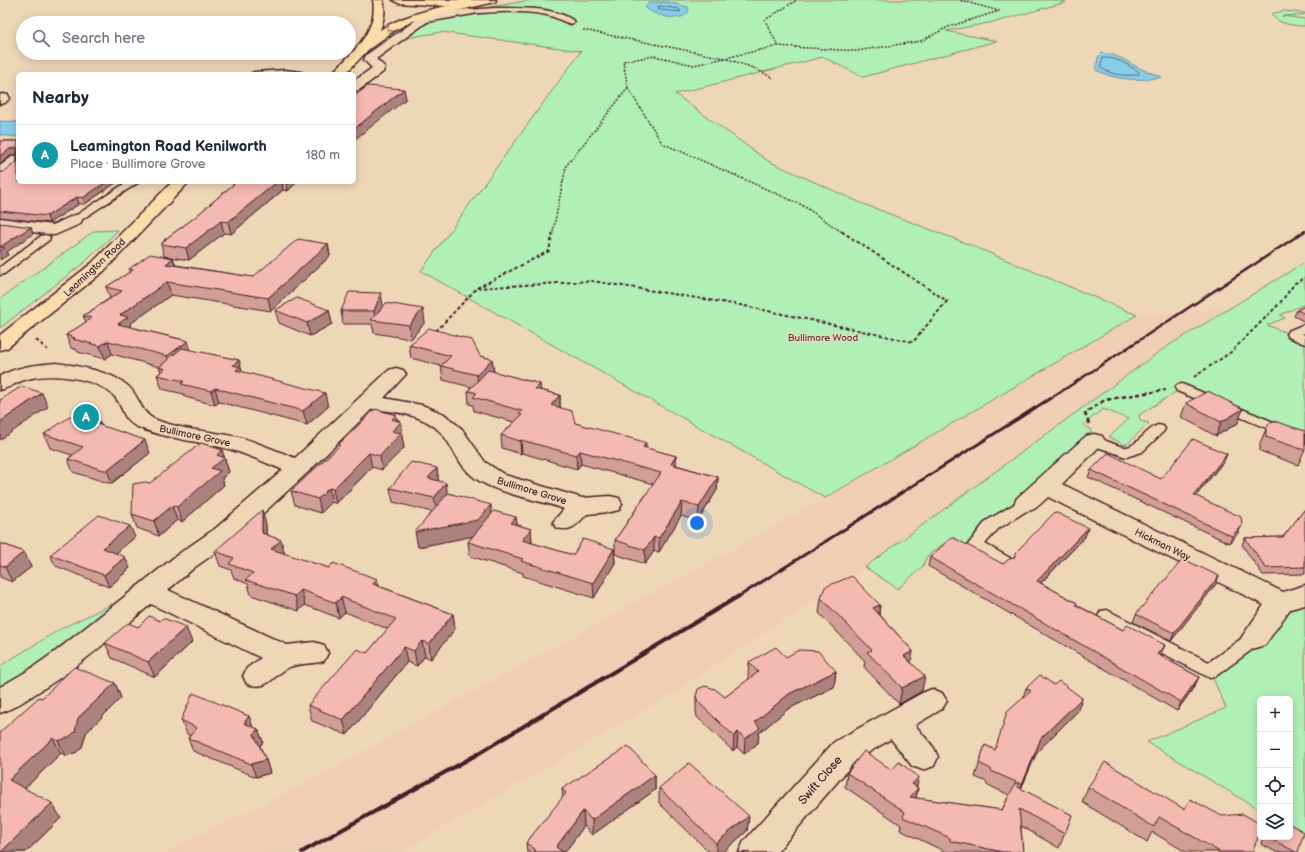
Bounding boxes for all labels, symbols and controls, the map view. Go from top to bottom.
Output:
search box [16,16,356,60]
one-way arrow [386,24,393,32]
icon: search [30,27,52,49]
text: Search here [62,29,145,48]
text: Nearby [32,88,89,108]
text: Leamington Road Kenilworth [70,137,267,156]
text: A [41,147,49,163]
text: 180 m [305,147,340,163]
text: Place · Bullimore Grove [70,156,206,172]
street label: Leamington Road [61,236,128,299]
park label: Bullimore Wood [788,332,858,344]
pin: A [73,402,99,432]
street label: Bullimore Grove [158,423,231,449]
street label: Bullimore Grove [495,475,568,507]
your location [687,513,707,533]
street label: Hickman Way [1133,526,1193,564]
map controls [1257,696,1293,840]
button: + [1257,696,1293,732]
button: − [1257,732,1293,768]
street label: Swift Close [795,753,846,808]
button: locate [1257,768,1293,804]
button: layers [1257,804,1293,840]

